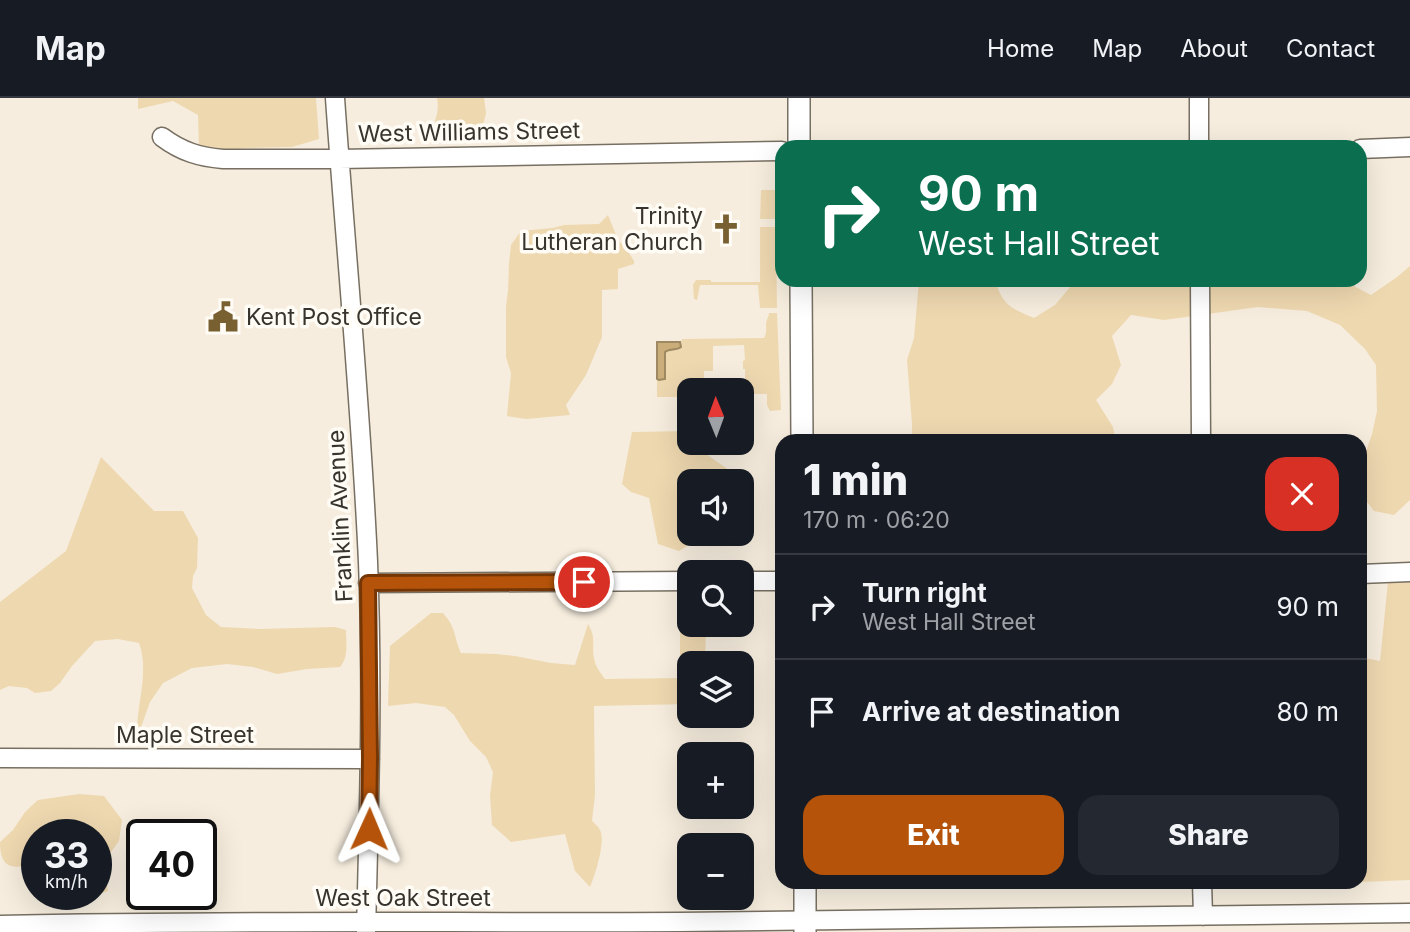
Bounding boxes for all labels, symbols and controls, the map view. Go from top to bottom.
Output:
text: Map [35,28,106,68]
text: Home [987,34,1054,63]
text: Map [1092,34,1142,63]
text: About [1180,34,1248,63]
text: Contact [1286,34,1375,63]
street label: West Williams Street [357,116,581,148]
text: 90 m [918,164,1039,223]
icon: right [803,168,894,259]
place label: Trinity Lutheran Church [521,202,703,256]
church icon: Trinity Lutheran Church [709,212,743,246]
text: West Hall Street [918,224,1159,263]
public building icon: Kent Post Office [206,300,240,334]
place label: Kent Post Office [246,303,422,331]
north arrow [677,378,754,455]
map controls [677,378,754,910]
street label: Franklin Avenue [322,429,358,603]
text: 1 min [803,454,908,505]
button: close [1265,457,1339,531]
button: sound [677,469,754,546]
text: 170 m · 06:20 [803,506,950,534]
pin [554,552,614,612]
button: search [677,560,754,637]
icon: arrive [565,563,603,601]
text: Turn right [862,577,987,608]
icon: right [803,588,841,626]
text: 90 m [1276,591,1339,622]
text: West Hall Street [862,608,1036,636]
button: layers [677,651,754,728]
icon: arrive [803,693,841,731]
text: Arrive at destination [862,696,1121,727]
text: 80 m [1276,696,1339,727]
street label: Maple Street [116,721,255,749]
button: + [677,742,754,819]
position arrow [332,792,406,866]
button: Exit [803,795,1064,875]
button: Share [1078,795,1339,875]
speed limit sign: 40 [126,819,217,910]
button: − [677,833,754,910]
text: 33 [44,834,89,876]
text: km/h [45,871,88,892]
street label: West Oak Street [315,884,491,912]

